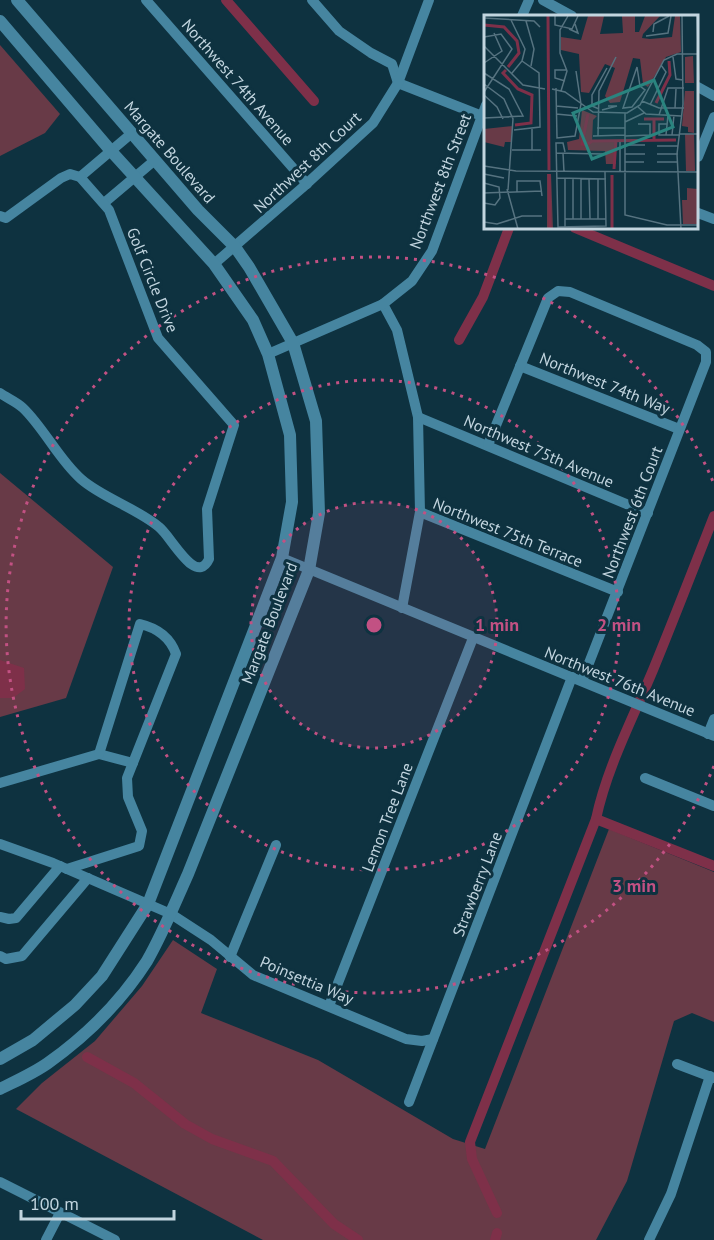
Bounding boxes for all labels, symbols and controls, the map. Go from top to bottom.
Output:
street label: Northwest 74th Avenue [178,15,298,149]
inset map [484,15,699,230]
street label: Margate Boulevard [120,97,220,207]
street label: Northwest 8th Court [249,107,365,217]
street label: Northwest 8th Street [405,110,475,252]
street label: Golf Circle Drive [123,225,183,335]
street label: Northwest 74th Way [537,348,674,419]
street label: Northwest 75th Avenue [461,410,617,492]
street label: Northwest 6th Court [598,443,667,581]
street label: Northwest 75th Terrace [430,493,586,571]
street label: Margate Boulevard [237,559,301,687]
text: 1 min [475,613,519,636]
text: 2 min [597,613,641,636]
centre of rings [364,615,384,635]
street label: Northwest 76th Avenue [542,642,698,720]
street label: Lemon Tree Lane [357,760,417,874]
street label: Strawberry Lane [448,829,506,939]
text: 3 min [612,874,656,897]
street label: Poinsettia Way [257,951,357,1009]
scale bar [21,1183,174,1221]
text: 100 m [30,1192,79,1215]

